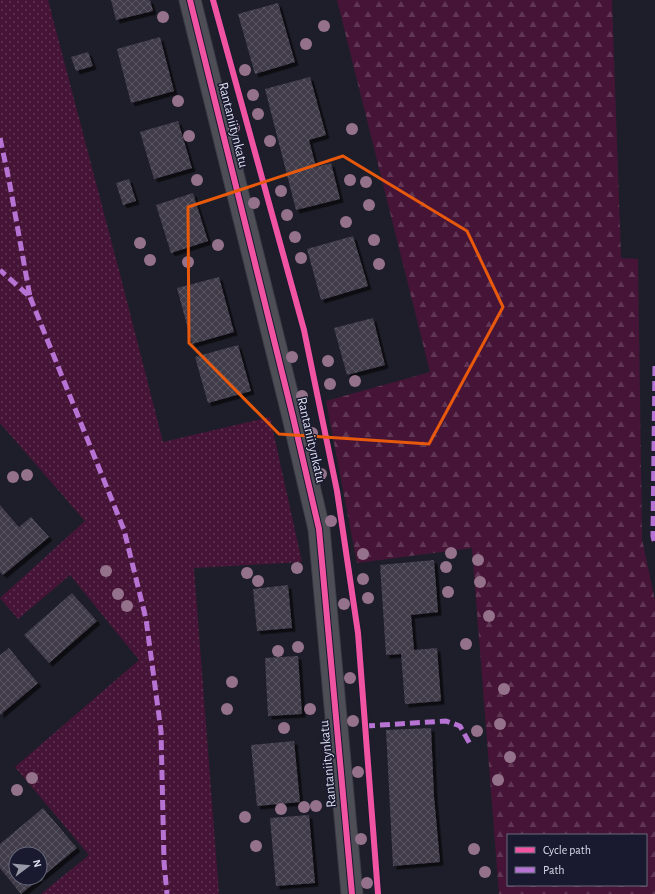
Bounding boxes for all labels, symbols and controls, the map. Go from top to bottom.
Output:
street label: Rantaniitynkatu [216,81,250,169]
street label: Rantaniitynkatu [294,396,328,484]
street label: Rantaniitynkatu [317,720,339,808]
legend [507,834,647,886]
text: Cycle path [543,844,591,857]
north arrow [8,846,48,886]
text: N [31,858,43,869]
text: Path [543,864,565,876]

